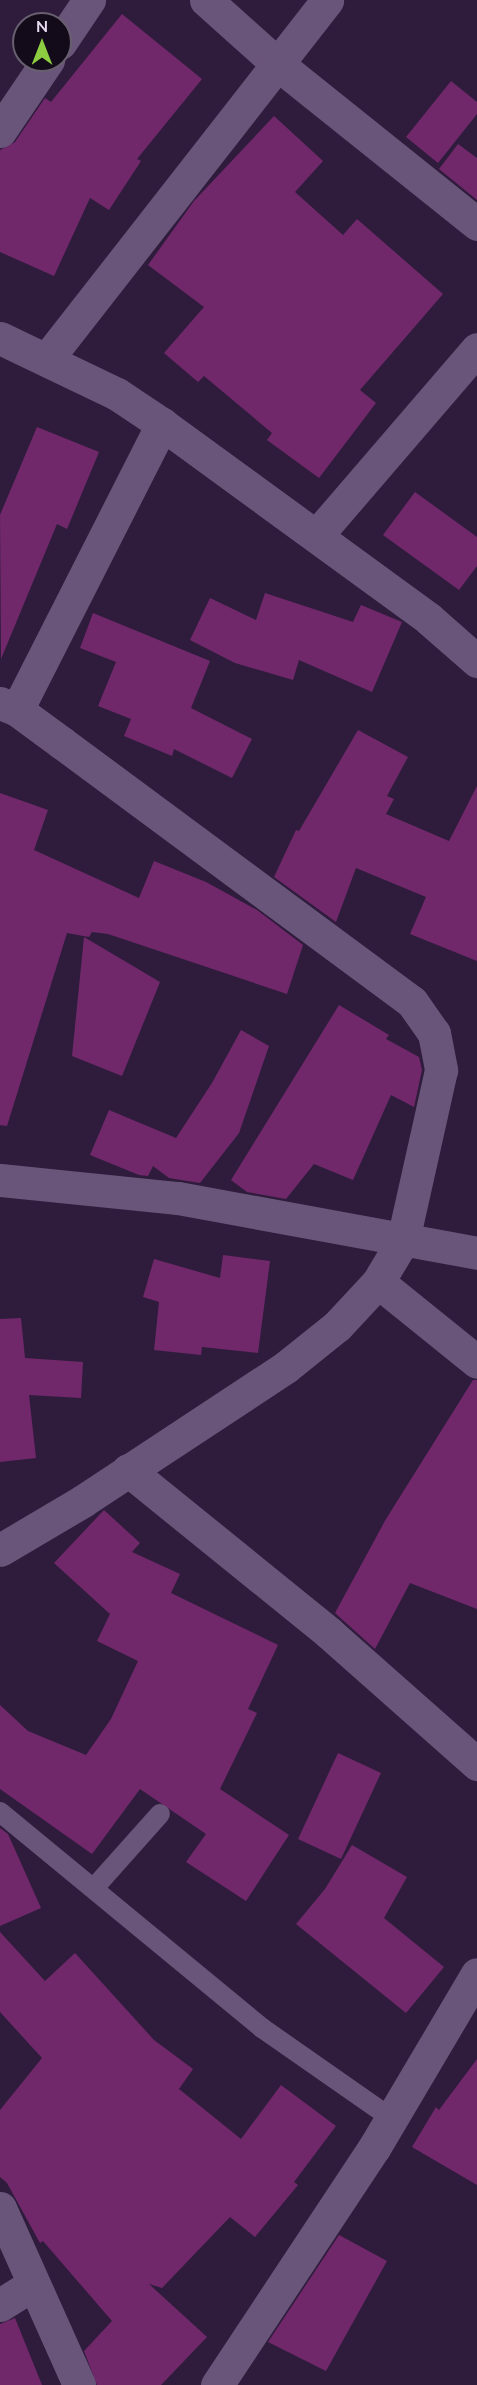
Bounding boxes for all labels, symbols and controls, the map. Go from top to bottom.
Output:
north arrow [12,12,72,72]
text: N [36,16,48,36]

